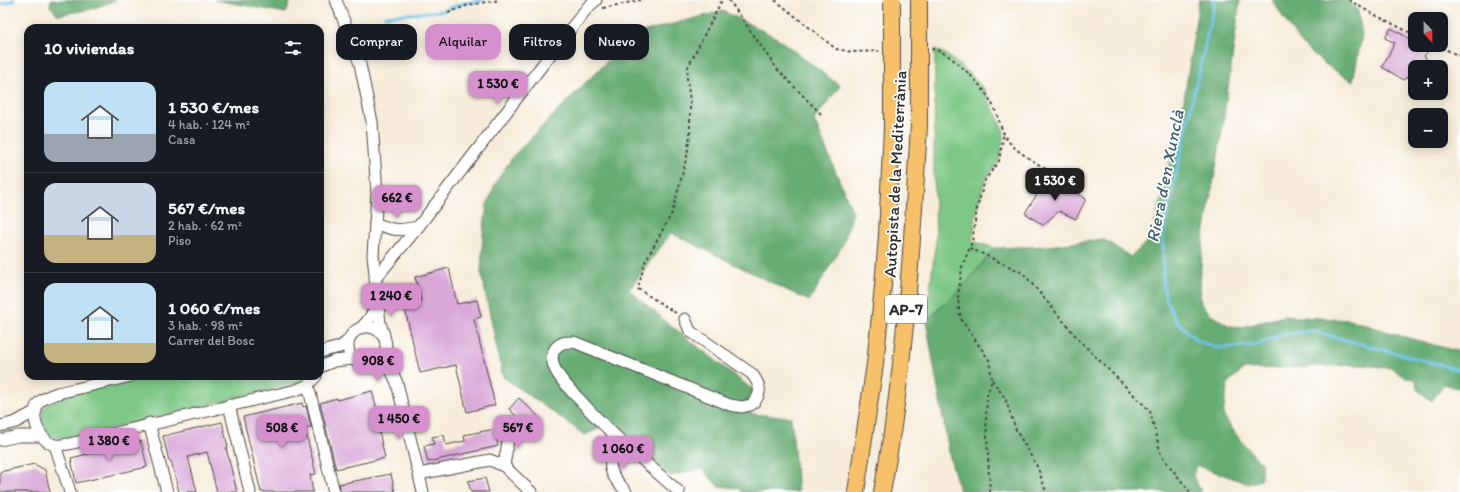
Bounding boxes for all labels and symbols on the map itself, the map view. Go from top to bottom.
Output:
north arrow [1408,12,1448,52]
street label: Autopista de la Mediterrània [880,70,910,278]
pin: 1 530 € [461,71,535,105]
water label: Riera d'en Xunclà [1141,107,1189,244]
pin: 1 530 € [1018,168,1092,202]
pin: 662 € [369,185,425,219]
pin: 1 240 € [354,283,428,317]
road number: AP-7 [885,295,927,323]
pin: 908 € [350,348,406,382]
pin: 1 450 € [362,406,436,440]
pin: 508 € [254,415,310,449]
pin: 567 € [490,415,546,449]
pin: 1 380 € [72,428,146,462]
pin: 1 060 € [586,436,660,470]

